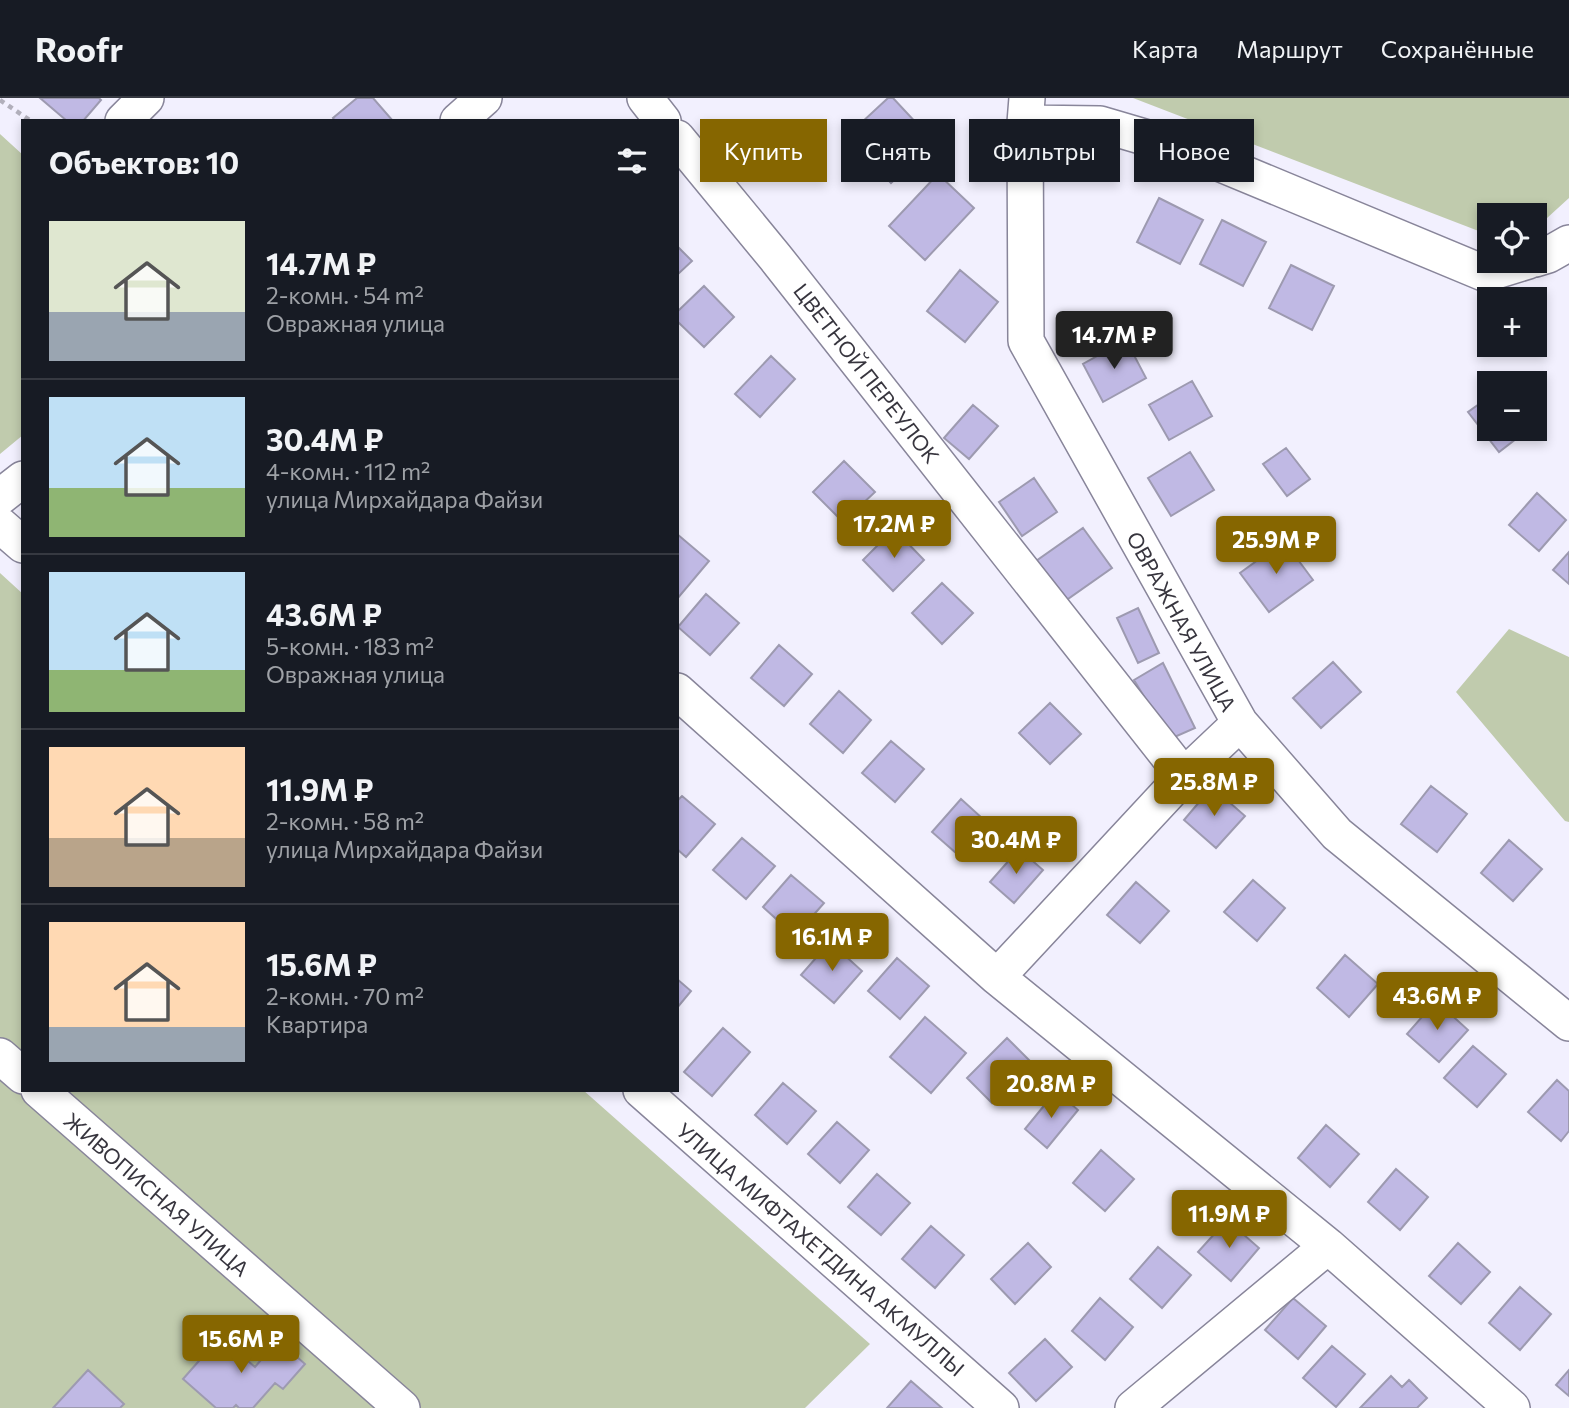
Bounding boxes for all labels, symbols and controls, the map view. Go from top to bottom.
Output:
text: Roofr [35,28,123,69]
text: Карта [1132,34,1198,63]
text: Маршрут [1236,34,1343,63]
text: Сохранённые [1381,34,1534,63]
chip: Купить [700,119,827,182]
chip: Снять [841,119,955,182]
chip: Фильтры [969,119,1120,182]
chip: Новое [1134,119,1254,182]
icon: filters [613,142,651,180]
text: Объектов: 10 [49,143,239,180]
map controls [1477,203,1547,441]
button: locate [1477,203,1547,273]
text: 14.7M ₽ [266,244,376,281]
icon: home [105,249,189,333]
street label: ЦВЕТНОЙ ПЕРЕУЛОК [789,278,945,468]
text: 2-комн. · 54 m² [266,281,424,309]
button: + [1477,287,1547,357]
text: Овражная улица [266,309,445,337]
pin: 14.7M ₽ [1049,312,1179,371]
text: 14.7M ₽ [1072,320,1156,348]
button: − [1477,371,1547,441]
text: 30.4M ₽ [266,420,384,457]
icon: home [105,425,189,509]
text: 4-комн. · 112 m² [266,457,430,485]
text: улица Мирхайдара Файзи [266,485,543,513]
pin: 17.2M ₽ [829,500,959,560]
text: 17.2M ₽ [853,509,935,537]
pin: 25.9M ₽ [1211,517,1341,576]
text: 25.9M ₽ [1232,525,1320,553]
street label: ОВРАЖНАЯ УЛИЦА [1122,527,1242,715]
text: 43.6M ₽ [266,595,382,632]
icon: home [105,600,189,684]
text: 5-комн. · 183 m² [266,632,434,660]
text: Овражная улица [266,660,445,688]
pin: 25.8M ₽ [1149,758,1279,818]
text: 25.8M ₽ [1170,767,1258,795]
text: 11.9M ₽ [266,770,374,807]
icon: home [105,775,189,859]
text: 2-комн. · 58 m² [266,807,424,835]
pin: 30.4M ₽ [951,816,1081,876]
text: 30.4M ₽ [971,825,1061,853]
text: улица Мирхайдара Файзи [266,835,543,863]
pin: 16.1M ₽ [767,914,897,973]
text: 16.1M ₽ [792,922,872,950]
text: 15.6M ₽ [266,945,377,982]
icon: home [105,950,189,1034]
pin: 43.6M ₽ [1372,972,1502,1032]
text: 43.6M ₽ [1393,981,1481,1009]
text: 2-комн. · 70 m² [266,982,424,1010]
text: Квартира [266,1010,368,1038]
pin: 20.8M ₽ [986,1060,1116,1120]
text: 20.8M ₽ [1006,1069,1096,1097]
street label: ЖИВОПИСНАЯ УЛИЦА [59,1107,255,1281]
street label: УЛИЦА МИФТАХЕТДИНА АКМУЛЛЫ [672,1117,970,1381]
pin: 11.9M ₽ [1164,1190,1294,1250]
text: 11.9M ₽ [1188,1199,1270,1227]
pin: 15.6M ₽ [176,1316,306,1375]
text: 15.6M ₽ [198,1324,284,1352]

